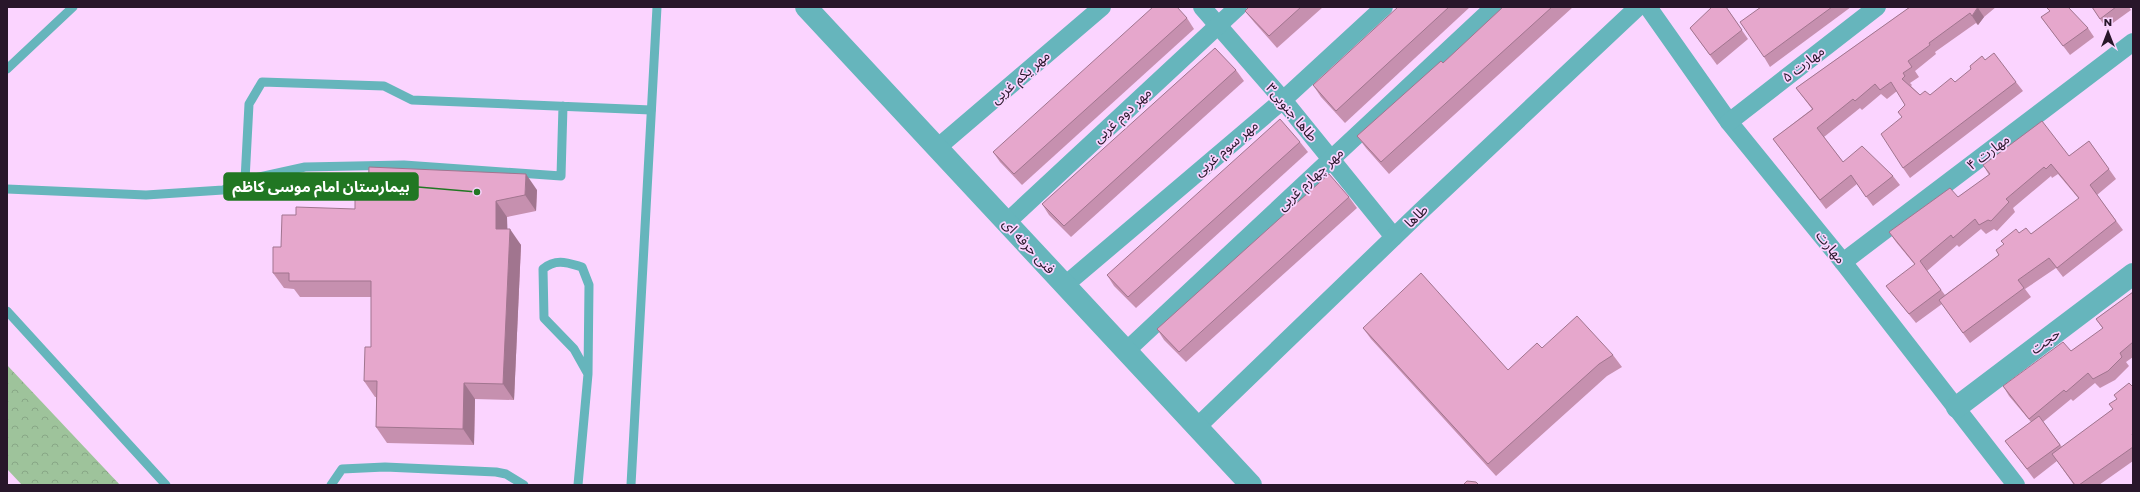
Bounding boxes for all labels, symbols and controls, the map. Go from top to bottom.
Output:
north arrow [2088,12,2128,52]
text: N [2104,14,2112,30]
street label: مهارت ۵ [1777,41,1829,87]
street label: مهر یکم غربی [986,46,1055,109]
street label: طاها جنوبی۳ [1261,78,1323,146]
street label: مهر دوم غربی [1088,83,1156,148]
street label: مهر سوم غربی [1190,115,1263,182]
street label: مهارت ۴ [1962,129,2014,175]
street label: مهر چهارم غربی [1272,143,1348,216]
callout: بیمارستان امام موسی کاظم [224,173,418,200]
text: بیمارستان امام موسی کاظم [232,176,410,198]
street label: طاها [1400,200,1432,232]
street label: فنی حرفه ای [998,214,1060,278]
street label: مهارت [1811,226,1851,268]
street label: حجت [2026,323,2064,359]

